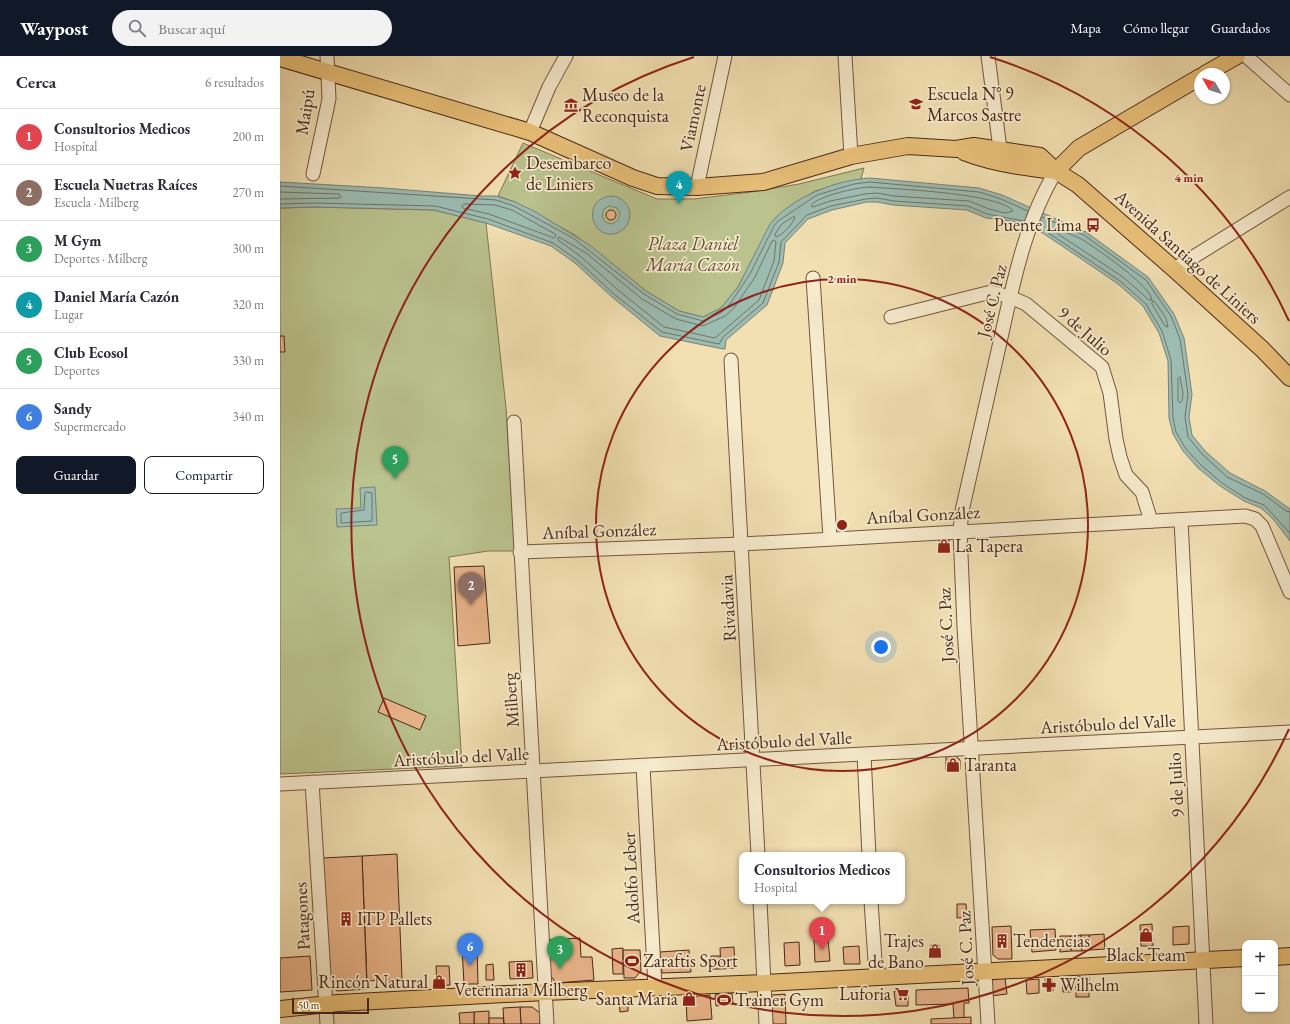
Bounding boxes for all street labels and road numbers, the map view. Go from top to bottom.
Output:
street label: Viamonte [674,82,711,154]
street label: Maipú [290,87,320,137]
street label: Avenida Santiago de Liniers [1109,184,1267,329]
street label: José C. Paz [971,262,1012,342]
street label: 9 de Julio [1053,301,1118,361]
street label: Aníbal González [864,500,981,529]
street label: Aníbal González [541,517,657,544]
street label: Rivadavia [714,573,741,642]
street label: José C. Paz [932,587,959,665]
street label: Milberg [497,672,524,728]
street label: Aristóbulo del Valle [1038,708,1176,739]
street label: Aristóbulo del Valle [714,725,852,756]
street label: Aristóbulo del Valle [391,741,529,772]
street label: 9 de Julio [1162,752,1189,818]
street label: Adolfo Leber [617,831,644,926]
street label: Patagones [288,881,315,951]
street label: José C. Paz [952,910,979,988]

